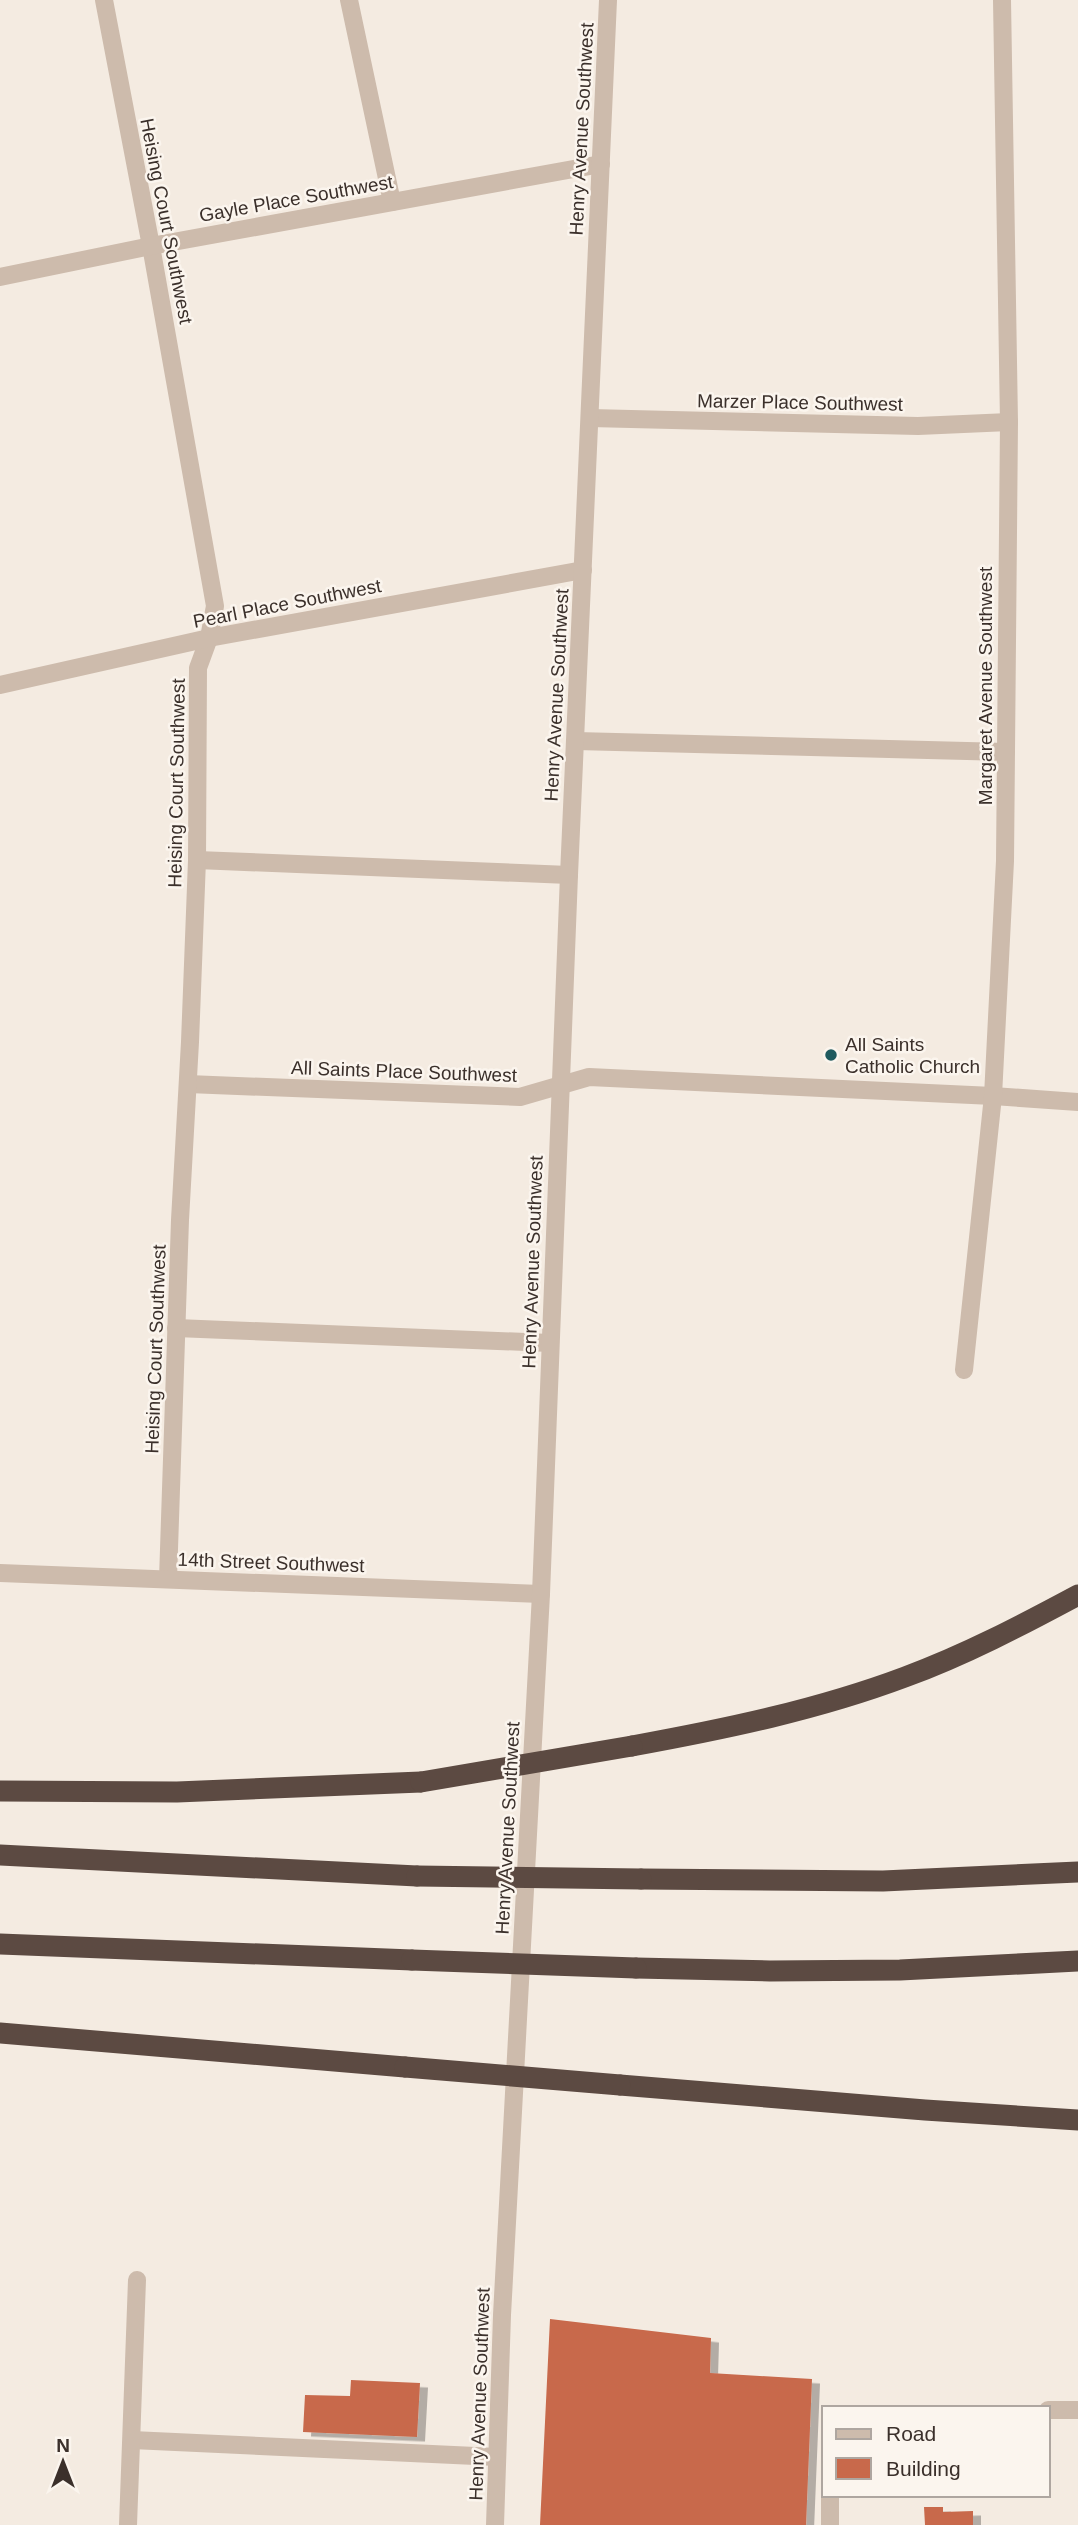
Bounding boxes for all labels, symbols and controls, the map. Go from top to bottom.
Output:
street label: Henry Avenue Southwest [565,21,598,236]
street label: Heising Court Southwest [136,116,197,326]
street label: Gayle Place Southwest [198,171,395,226]
street label: Marzer Place Southwest [697,390,904,415]
street label: Margaret Avenue Southwest [975,566,996,805]
street label: Pearl Place Southwest [191,575,384,632]
street label: Henry Avenue Southwest [540,587,573,802]
street label: Heising Court Southwest [164,678,189,888]
place label: All Saints Catholic Church [845,1034,980,1077]
marker: All Saints Catholic Church [823,1047,839,1063]
street label: All Saints Place Southwest [291,1057,518,1086]
street label: Henry Avenue Southwest [518,1154,547,1369]
street label: Heising Court Southwest [141,1243,170,1454]
street label: 14th Street Southwest [177,1549,365,1576]
street label: Henry Avenue Southwest [491,1720,524,1935]
street label: Henry Avenue Southwest [465,2286,494,2501]
legend [822,2406,1050,2497]
text: Road [886,2422,936,2445]
north arrow [28,2427,98,2497]
text: N [56,2435,70,2456]
text: Building [886,2457,961,2480]

